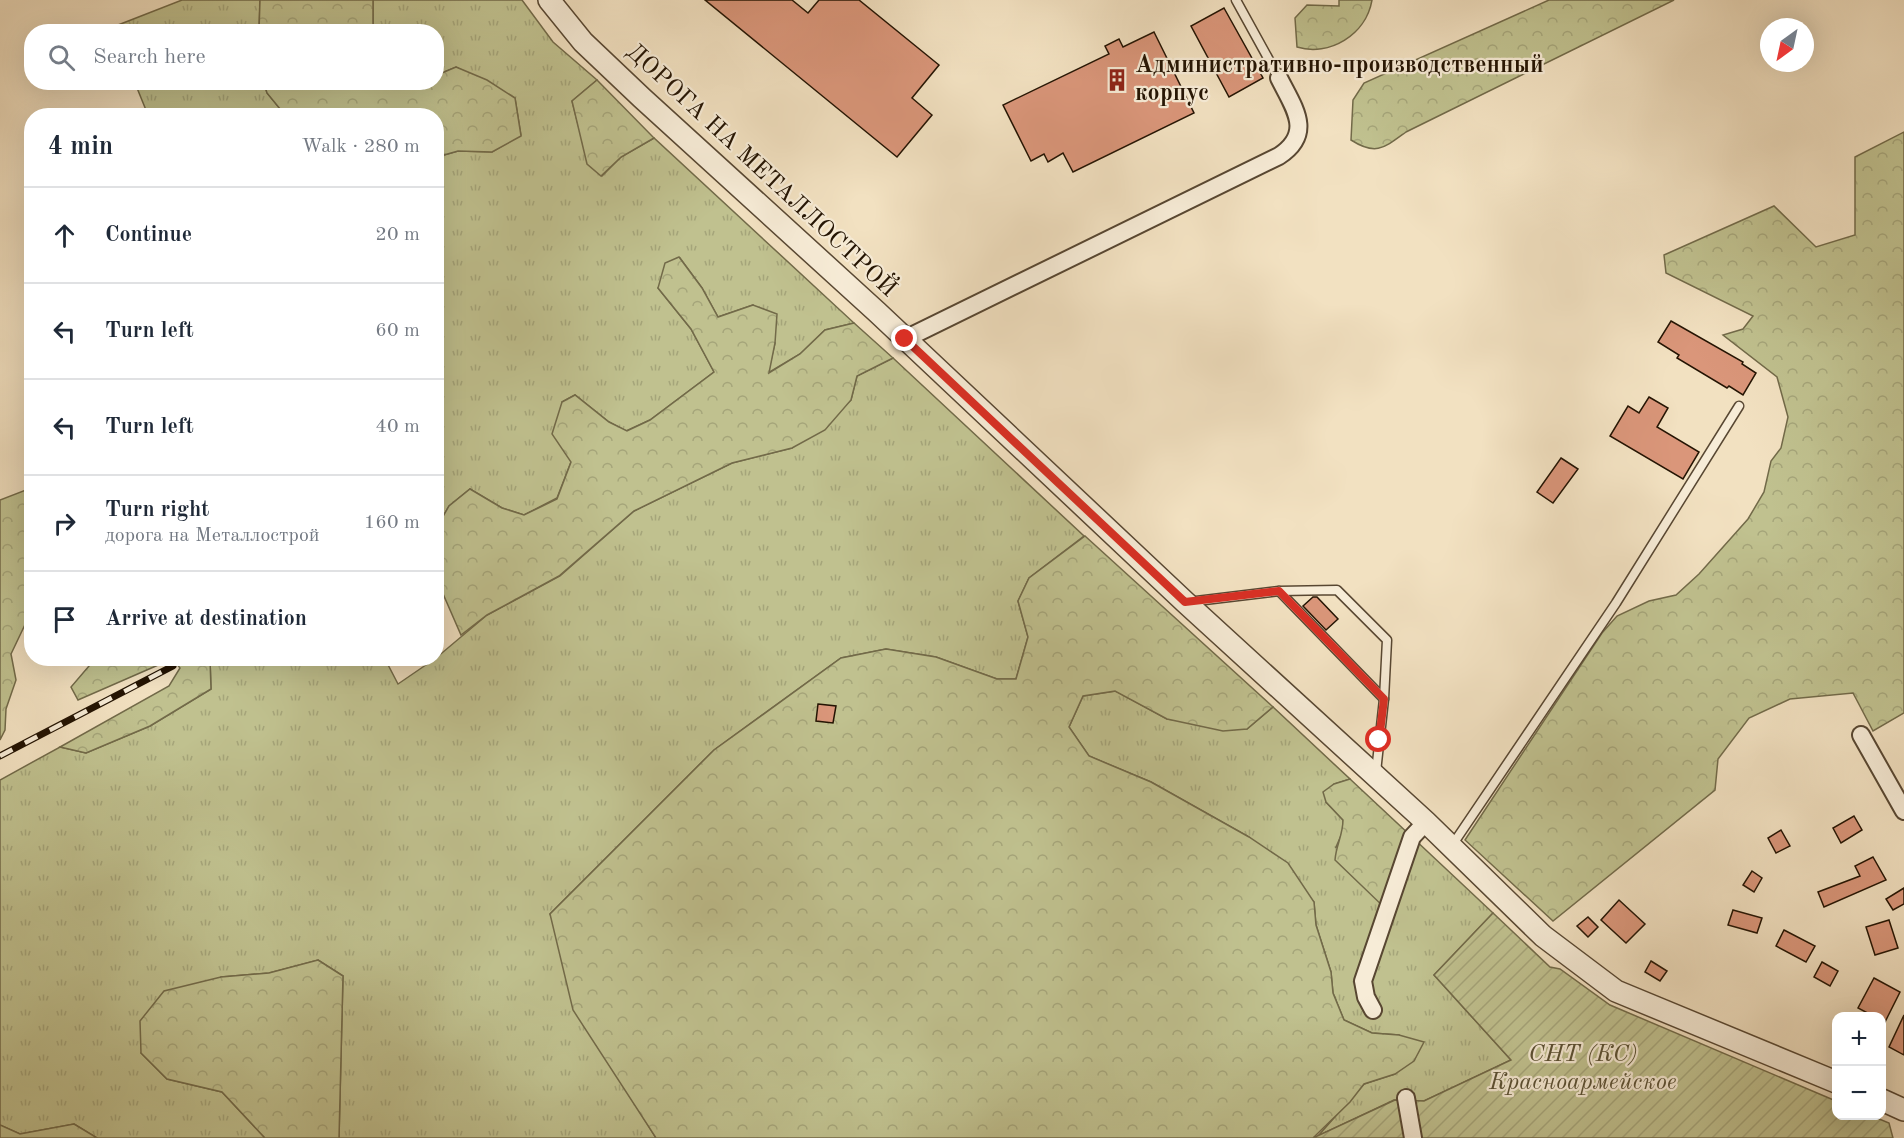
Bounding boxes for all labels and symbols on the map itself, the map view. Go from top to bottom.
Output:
north arrow [1760,18,1814,72]
street label: ДОРОГА НА МЕТАЛЛОСТРОЙ [622,36,904,302]
place label: Административно-производственный корпус [1135,54,1544,106]
building icon: Административно-производственный корпус [1104,67,1130,93]
route end [891,325,917,351]
route start [1365,726,1391,752]
park label: СНТ (КС) Красноармейское [1488,1043,1677,1095]

